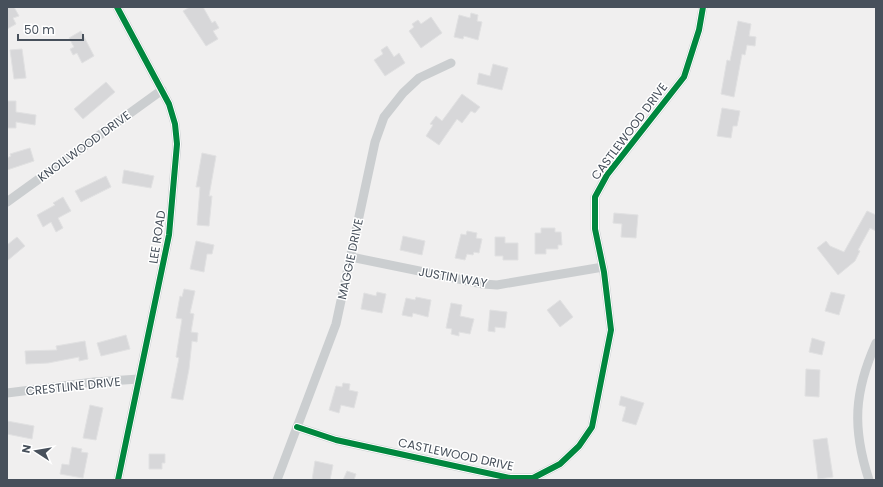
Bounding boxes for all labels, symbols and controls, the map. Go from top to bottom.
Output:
scale bar [18,16,83,42]
text: 50 m [24,21,55,38]
street label: CASTLEWOOD DRIVE [587,79,671,183]
street label: KNOLLWOOD DRIVE [34,107,134,185]
street label: LEE ROAD [144,209,170,265]
street label: MAGGIE DRIVE [333,217,367,301]
street label: JUSTIN WAY [417,263,489,291]
street label: CRESTLINE DRIVE [25,373,121,399]
north arrow [16,431,56,471]
street label: CASTLEWOOD DRIVE [397,433,515,475]
text: N [18,443,35,455]

